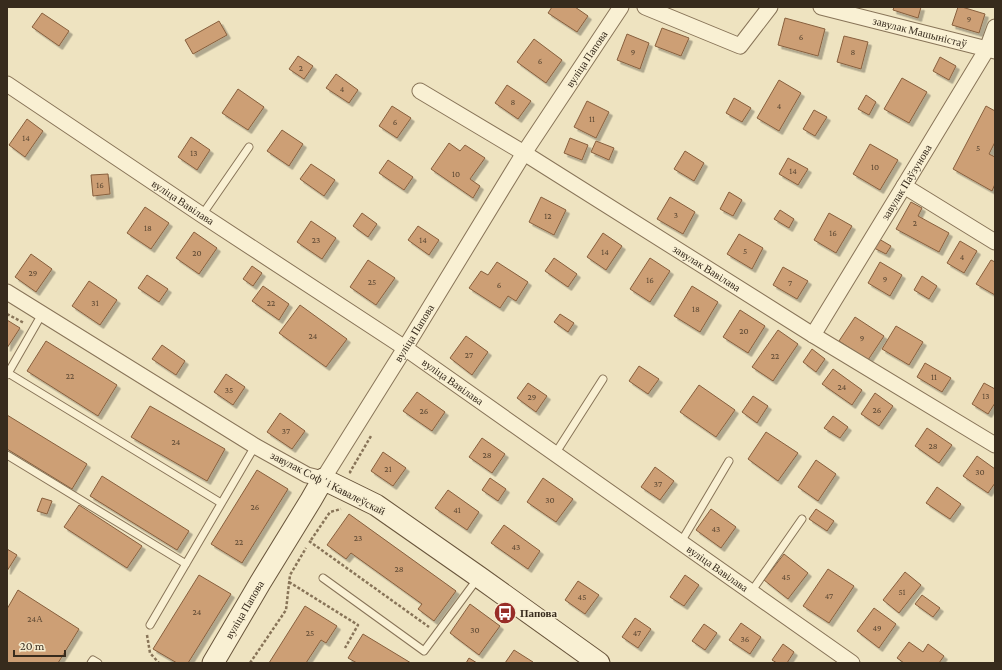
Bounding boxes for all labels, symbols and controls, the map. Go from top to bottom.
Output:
street label: завулак Машыністаў [872,14,969,50]
house number: 9 [967,14,972,24]
street label: вуліца Папова [563,28,610,89]
house number: 6 [799,32,804,42]
house number: 9 [631,47,636,57]
house number: 8 [851,47,856,57]
house number: 6 [538,56,543,66]
house number: 2 [299,63,303,73]
house number: 4 [340,84,345,94]
house number: 8 [511,97,516,107]
house number: 4 [777,101,782,111]
house number: 11 [589,114,595,124]
house number: 6 [393,117,398,127]
house number: 14 [22,133,30,143]
street label: завулак Паўзунова [879,142,934,222]
house number: 5 [976,143,980,153]
house number: 13 [190,148,198,158]
house number: 10 [871,162,879,172]
house number: 14 [789,166,797,176]
house number: 10 [452,169,460,179]
street label: вуліца Вавілава [150,177,216,227]
house number: 16 [96,180,104,190]
house number: 3 [674,210,678,220]
house number: 12 [544,211,552,221]
house number: 2 [913,218,917,228]
house number: 18 [144,223,152,233]
house number: 16 [829,228,837,238]
house number: 23 [312,235,320,245]
house number: 14 [419,235,427,245]
street label: завулак Вавілава [671,242,743,294]
house number: 5 [743,246,747,256]
house number: 14 [601,247,609,257]
house number: 20 [192,248,202,258]
house number: 4 [960,252,965,262]
house number: 29 [29,268,38,278]
house number: 9 [883,274,888,284]
house number: 16 [646,275,654,285]
house number: 25 [368,277,376,287]
house number: 7 [788,278,792,288]
house number: 6 [497,280,502,290]
house number: 31 [91,298,99,308]
house number: 22 [267,298,275,308]
street label: вуліца Папова [392,302,436,364]
house number: 18 [692,304,700,314]
house number: 20 [739,326,749,336]
house number: 24 [309,331,318,341]
house number: 9 [860,333,865,343]
house number: 27 [465,350,473,360]
house number: 22 [771,351,779,361]
street label: вуліца Вавілава [420,356,486,407]
house number: 22 [66,371,74,381]
house number: 11 [931,372,937,382]
house number: 24 [838,382,847,392]
house number: 35 [225,385,233,395]
house number: 13 [982,391,990,401]
house number: 29 [528,392,537,402]
house number: 26 [873,405,882,415]
house number: 26 [420,406,429,416]
house number: 37 [282,426,290,436]
house number: 24 [172,437,181,447]
house number: 28 [928,441,938,451]
street label: завулак Софʼі Кавалеўскай [269,449,387,517]
house number: 28 [482,450,492,460]
house number: 21 [384,464,392,474]
house number: 30 [975,467,985,477]
house number: 37 [654,479,662,489]
house number: 30 [545,495,555,505]
house number: 26 [251,502,260,512]
house number: 41 [453,505,461,515]
house number: 43 [712,524,720,534]
house number: 23 [354,533,362,543]
house number: 22 [235,537,243,547]
house number: 43 [512,542,520,552]
street label: вуліца Вавілава [685,543,751,594]
house number: 28 [394,564,404,574]
house number: 45 [782,572,790,582]
street label: вуліца Папова [223,578,266,641]
house number: 51 [898,587,906,597]
house number: 47 [825,591,833,601]
house number: 45 [578,592,586,602]
bus stop icon: Папова [492,600,518,626]
house number: 24 [193,607,202,617]
place label: Папова [520,607,557,619]
house number: 24А [27,614,43,624]
house number: 49 [872,623,882,633]
house number: 30 [470,625,480,635]
house number: 25 [306,628,314,638]
house number: 47 [633,628,641,638]
scale bar [14,632,65,658]
house number: 36 [741,634,750,644]
text: 20 m [20,639,45,653]

